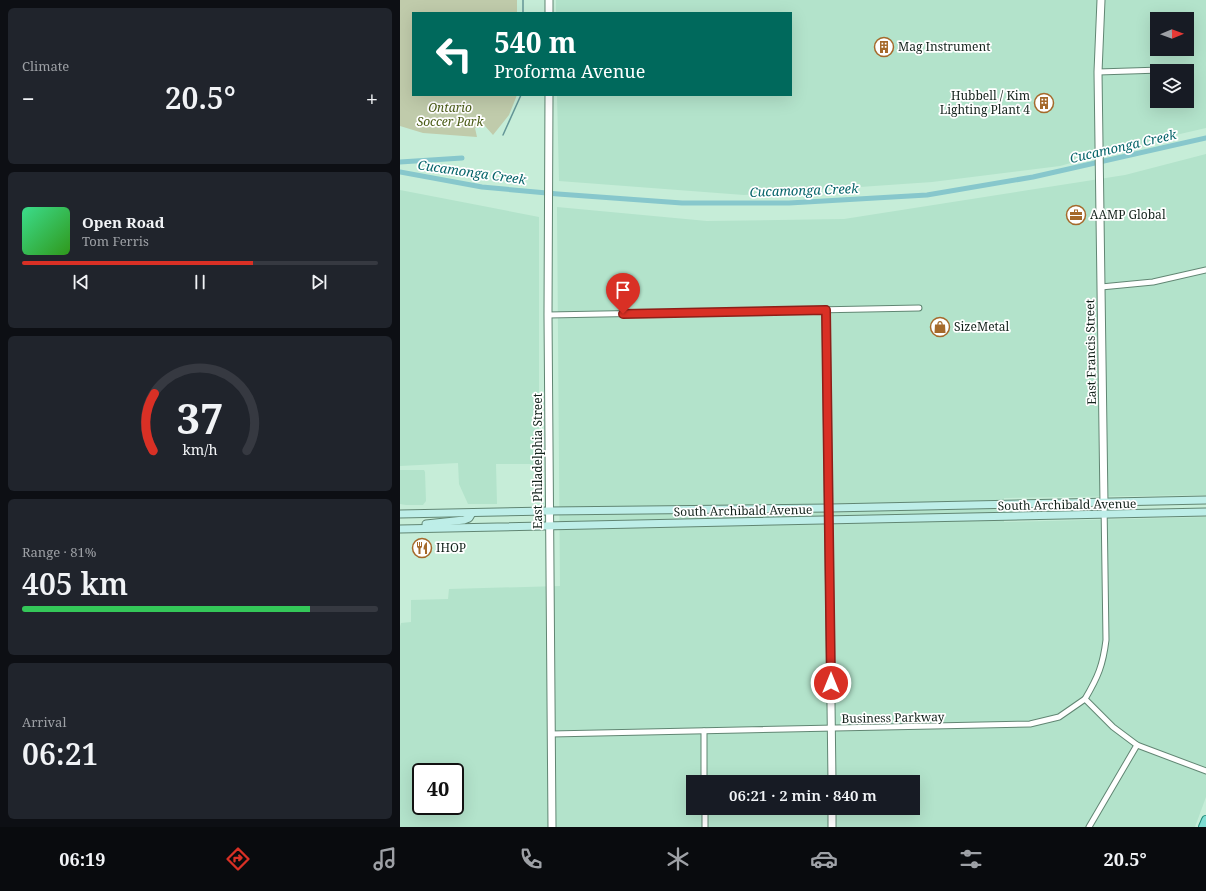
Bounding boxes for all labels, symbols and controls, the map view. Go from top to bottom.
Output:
north arrow [1150,12,1194,56]
map controls [1150,12,1194,108]
text: 540 m [494,23,576,61]
icon: left [428,28,480,80]
building icon: Mag Instrument [873,36,895,58]
place label: Mag Instrument [898,38,990,55]
text: Climate [22,57,69,75]
text: Proforma Avenue [494,59,645,83]
button: layers [1150,64,1194,108]
text: 20.5° [165,77,236,118]
text: − [22,83,35,113]
text: + [366,83,378,113]
place label: Hubbell / Kim Lighting Plant 4 [940,87,1030,118]
building icon: Hubbell / Kim Lighting Plant 4 [1033,92,1055,114]
park label: Ontario Soccer Park [417,99,484,130]
water label: Cucamonga Creek [1068,125,1179,167]
water label: Cucamonga Creek [417,156,528,189]
water label: Cucamonga Creek [749,179,859,201]
office icon: AAMP Global [1065,204,1087,226]
place label: AAMP Global [1090,206,1166,223]
text: Open Road [82,212,165,232]
text: Tom Ferris [82,232,149,250]
icon: previous [70,271,92,293]
icon: pause [189,271,211,293]
icon: next [308,271,330,293]
pin [606,273,640,314]
icon: arrive [612,279,634,301]
street label: East Francis Street [1081,299,1100,405]
shop icon: SizeMetal [929,316,951,338]
place label: SizeMetal [954,318,1010,335]
text: 37 [176,390,224,446]
street label: East Philadelphia Street [529,393,546,529]
text: km/h [182,440,218,459]
street label: South Archibald Avenue [997,495,1136,514]
street label: South Archibald Avenue [673,501,812,520]
restaurant icon: IHOP [411,537,433,559]
place label: IHOP [436,539,466,556]
text: Range · 81% [22,543,96,561]
text: 405 km [22,563,128,604]
position arrow [810,662,852,704]
street label: Business Parkway [841,708,945,727]
text: Arrival [22,713,66,731]
text: 06:21 [22,733,98,774]
speed limit sign: 40 [412,763,464,815]
text: 06:21 · 2 min · 840 m [729,785,877,805]
icon: directions [224,845,252,873]
icon: music [371,845,399,873]
icon: phone [517,845,545,873]
icon: climate [664,845,692,873]
icon: car [810,845,838,873]
icon: filters [957,845,985,873]
text: 06:19 [59,847,105,871]
text: 20.5° [1104,847,1147,871]

